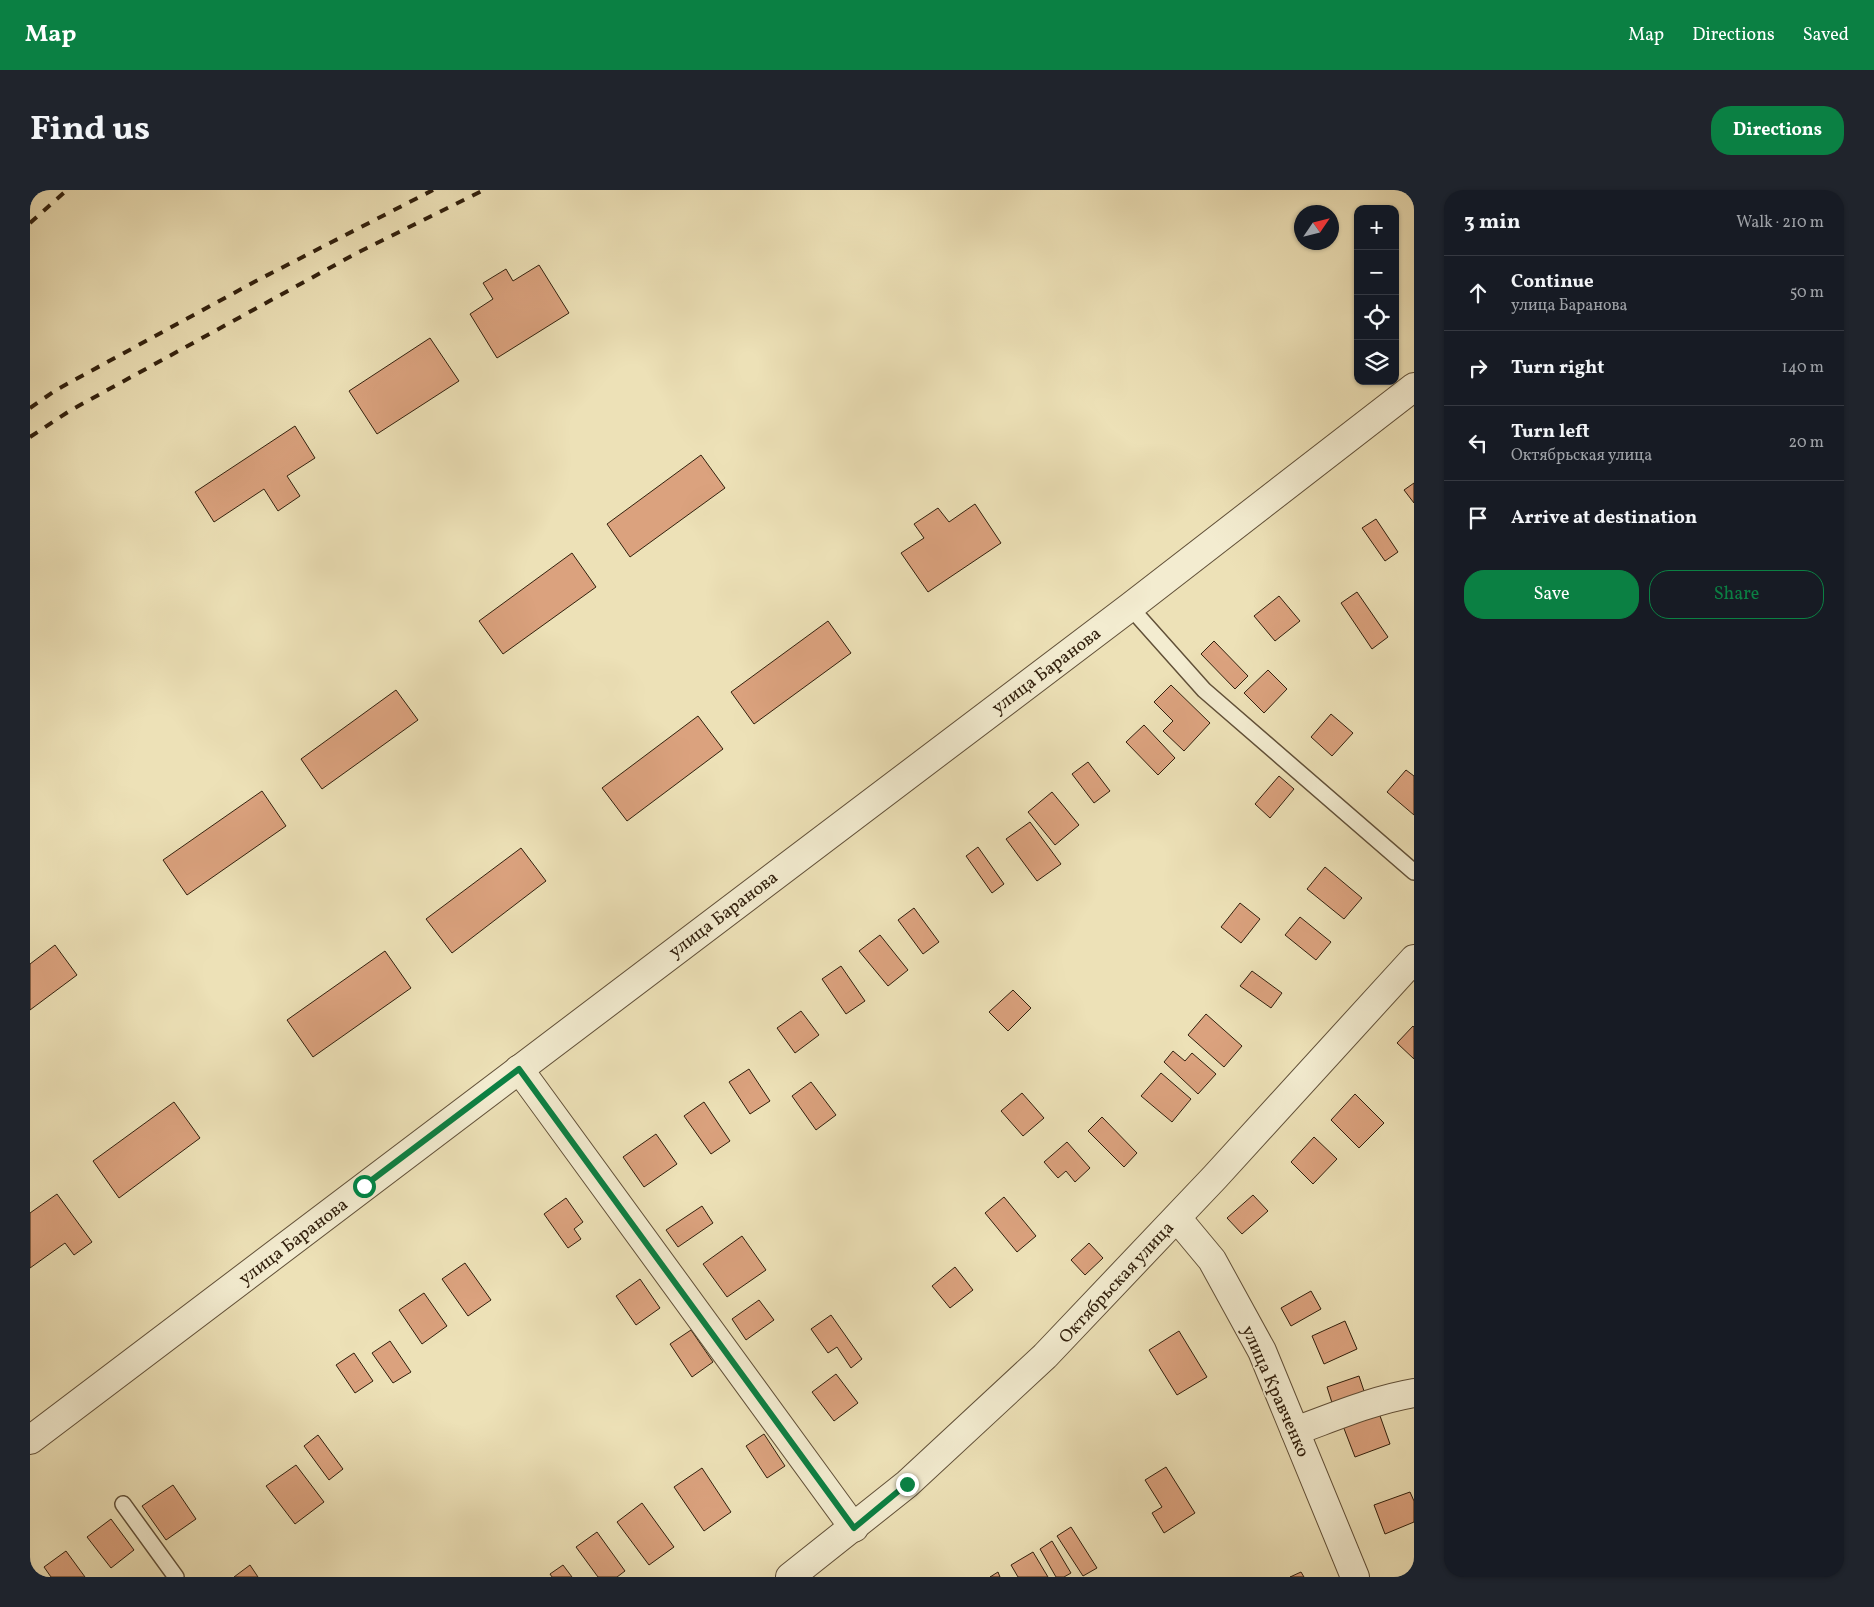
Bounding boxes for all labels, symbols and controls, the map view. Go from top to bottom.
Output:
text: Map [25,18,76,52]
text: Map [1628,23,1664,48]
text: Directions [1692,23,1775,48]
text: Saved [1803,23,1849,48]
text: Find us [30,106,150,154]
button: Directions [1711,106,1844,155]
north arrow [1294,205,1339,250]
map controls [1354,205,1399,385]
button: + [1354,205,1399,250]
text: 3 min [1464,208,1520,237]
text: Walk · 210 m [1736,212,1824,234]
button: − [1354,250,1399,295]
text: Continue [1511,269,1594,295]
icon: ahead [1464,279,1492,307]
text: 50 m [1790,282,1824,304]
button: locate [1354,295,1399,340]
text: улица Баранова [1511,295,1628,317]
button: layers [1354,340,1399,385]
icon: right [1464,354,1492,382]
text: Turn right [1511,355,1604,381]
text: 140 m [1782,357,1824,379]
text: Turn left [1511,419,1590,445]
icon: left [1464,429,1492,457]
text: 20 m [1789,432,1824,454]
text: Октябрьская улица [1511,445,1652,467]
icon: arrive [1464,504,1492,532]
text: Arrive at destination [1511,505,1697,531]
button: Save [1464,570,1639,619]
button: Share [1649,570,1824,619]
street label: улица Баранова [987,622,1107,721]
street label: улица Баранова [664,866,784,965]
route start [353,1175,376,1198]
street label: улица Баранова [234,1193,354,1292]
street label: Октябрьская улица [1054,1216,1180,1350]
street label: улица Кравченко [1234,1322,1315,1461]
route end [896,1473,919,1496]

